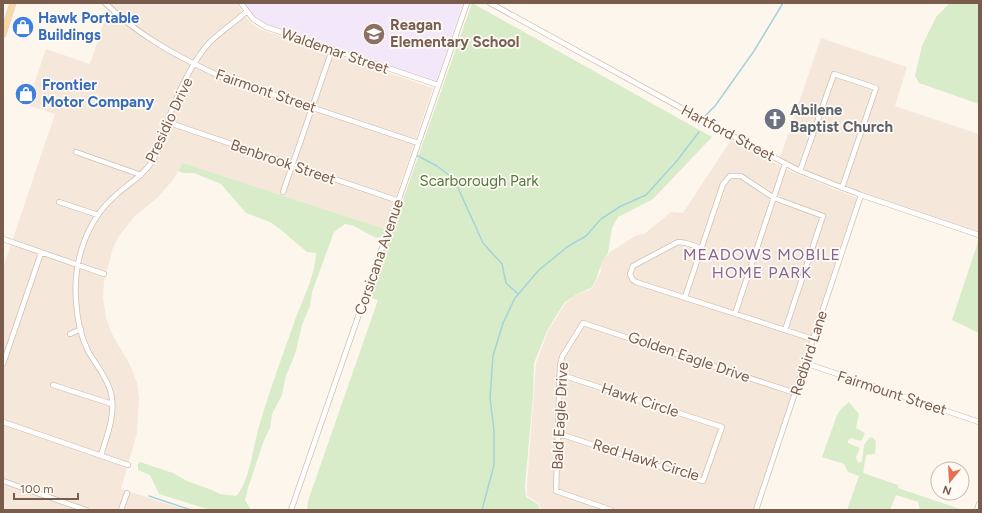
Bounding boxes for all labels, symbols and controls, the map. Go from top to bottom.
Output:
place label: Hawk Portable Buildings [38,9,140,44]
shop icon: Hawk Portable Buildings [10,14,36,40]
place label: Reagan Elementary School [390,16,520,51]
school or university icon: Reagan Elementary School [361,21,387,47]
street label: Waldemar Street [279,24,392,78]
street label: Fairmont Street [213,65,319,117]
street label: Presidio Drive [141,75,197,165]
place label: Frontier Motor Company [42,76,154,111]
shop icon: Frontier Motor Company [13,81,39,107]
street label: Hartford Street [678,101,778,165]
place label: Abilene Baptist Church [790,101,893,136]
church icon: Abilene Baptist Church [762,106,788,132]
street label: Benbrook Street [228,136,338,189]
park label: Scarborough Park [419,172,539,190]
street label: Corsicana Avenue [351,197,407,317]
district label: MEADOWS MOBILE HOME PARK [683,245,841,282]
street label: Redbird Lane [787,308,831,398]
street label: Golden Eagle Drive [626,328,752,386]
street label: Bald Eagle Drive [548,362,572,470]
street label: Fairmount Street [835,367,949,419]
street label: Hawk Circle [599,379,681,421]
street label: Red Hawk Circle [590,435,702,485]
north arrow [930,461,970,501]
scale bar [14,475,78,501]
text: 100 m [20,482,54,496]
text: N [941,483,953,498]

